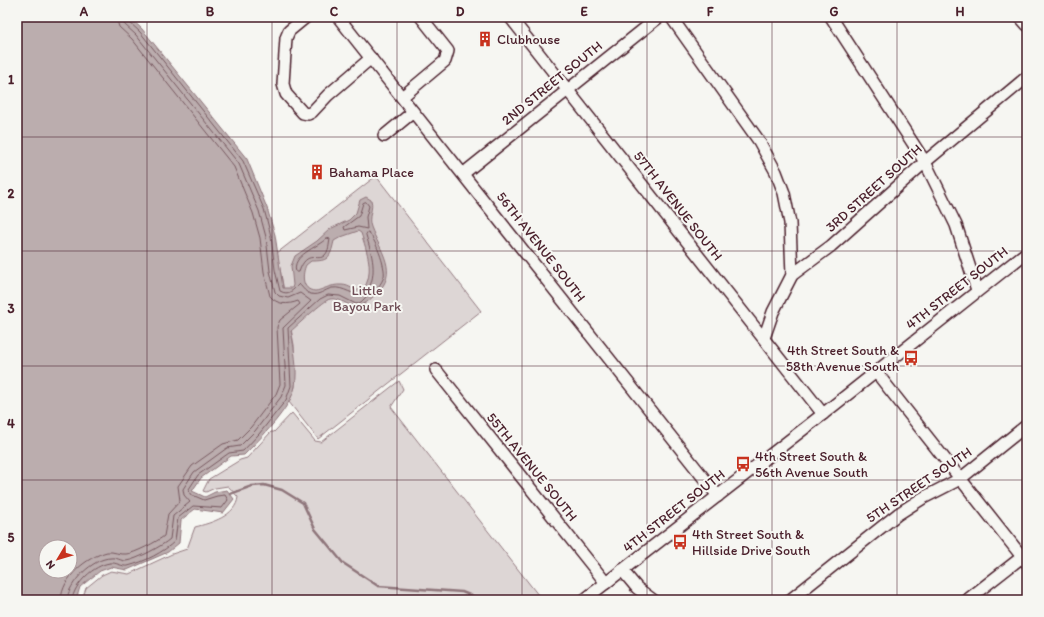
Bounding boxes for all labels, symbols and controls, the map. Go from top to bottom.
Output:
text: A [79,4,89,19]
text: B [206,4,215,19]
text: C [330,4,339,19]
text: D [456,4,465,19]
text: E [580,4,588,19]
text: F [707,4,714,19]
text: G [830,4,839,19]
text: H [956,4,965,19]
building icon: Clubhouse [476,30,494,48]
place label: Clubhouse [497,31,561,48]
street label: 2ND STREET SOUTH [498,37,606,129]
text: 1 [8,72,14,87]
street label: 3RD STREET SOUTH [822,140,926,236]
street label: 57TH AVENUE SOUTH [630,148,726,264]
building icon: Bahama Place [308,163,326,181]
place label: Bahama Place [329,164,414,181]
text: 2 [8,186,15,201]
street label: 56TH AVENUE SOUTH [493,189,589,305]
street label: 4TH STREET SOUTH [903,243,1011,333]
park label: Little Bayou Park [333,282,402,315]
text: 3 [7,301,15,316]
place label: 4th Street South & 58th Avenue South [786,342,899,375]
bus stop icon: 4th Street South & 58th Avenue South [902,349,920,367]
street label: 55TH AVENUE SOUTH [483,409,581,525]
text: 4 [7,416,15,431]
street label: 5TH STREET SOUTH [863,443,975,527]
place label: 4th Street South & 56th Avenue South [755,448,868,481]
bus stop icon: 4th Street South & 56th Avenue South [734,455,752,473]
street label: 4TH STREET SOUTH [620,466,728,556]
place label: 4th Street South & Hillside Drive South [692,526,810,559]
text: 5 [8,530,15,545]
bus stop icon: 4th Street South & Hillside Drive South [671,533,689,551]
north arrow [38,539,78,579]
text: N [43,558,58,572]

